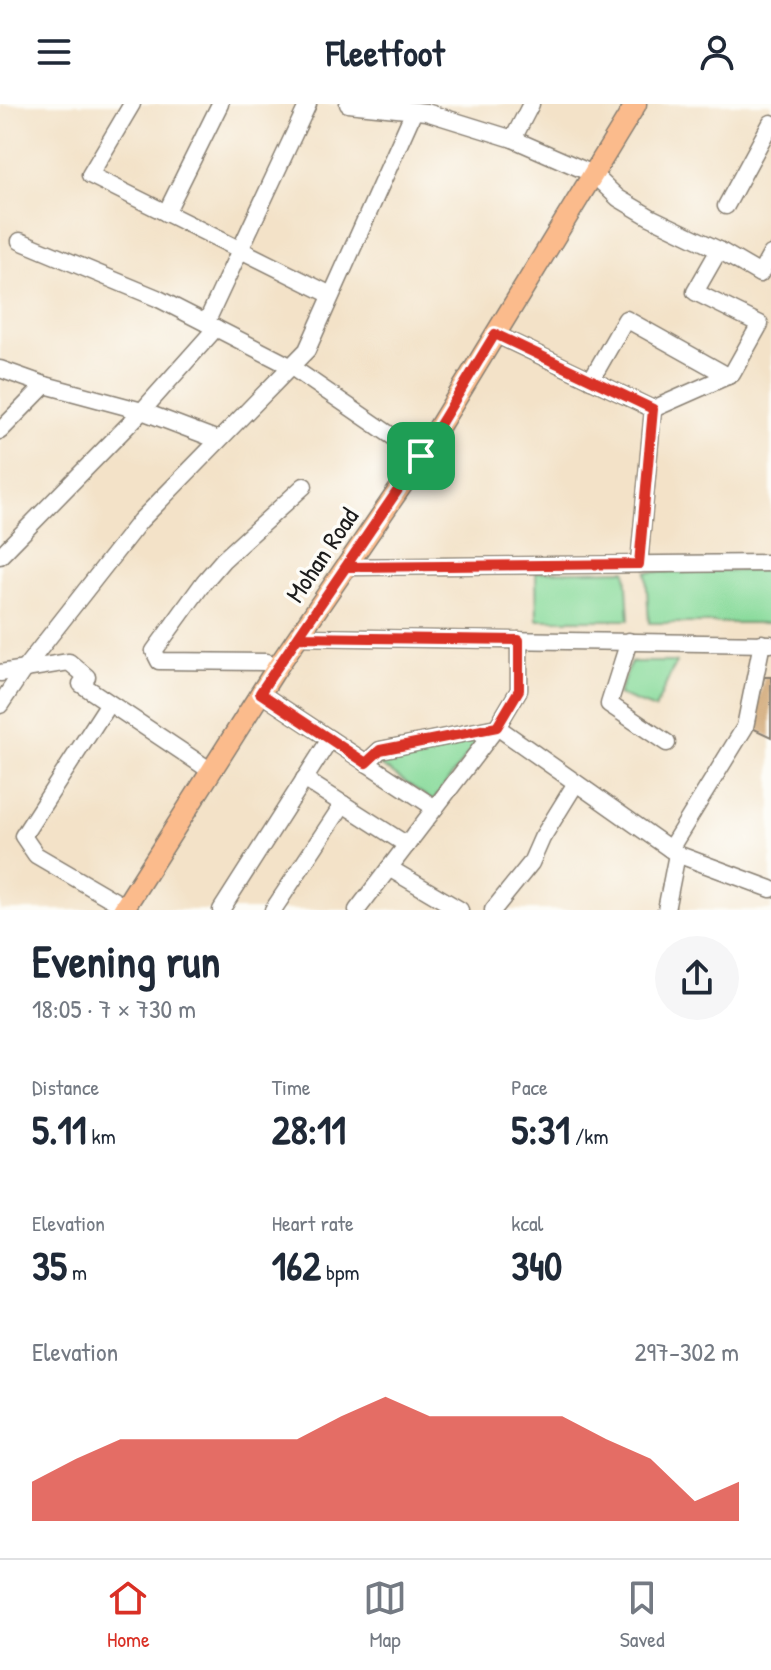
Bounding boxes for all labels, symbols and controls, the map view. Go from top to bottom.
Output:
text: Fleetfoot [326,28,445,77]
icon: menu [32,30,76,74]
icon: person [695,30,739,74]
pin [387,422,455,490]
icon: arrive [399,434,443,478]
street label: Mohan Road [277,500,366,609]
text: Evening run [32,931,220,991]
button: share [655,936,739,1020]
text: 18:05 · 7 × 730 m [32,991,196,1026]
text: Distance [32,1072,99,1102]
text: Time [272,1072,311,1102]
text: Pace [511,1072,548,1102]
text: 5.11 [32,1102,87,1156]
text: 28:11 [272,1102,346,1156]
text: 5:31 [511,1102,570,1156]
text: km [87,1121,116,1151]
text: /km [570,1121,608,1151]
text: Elevation [32,1208,105,1238]
text: Heart rate [272,1208,354,1238]
text: kcal [511,1208,543,1238]
text: 35 [32,1238,67,1292]
text: 162 [272,1238,321,1292]
text: 340 [511,1238,562,1292]
text: m [67,1257,87,1287]
text: bpm [321,1257,359,1287]
text: Elevation [32,1334,118,1369]
text: 297–302 m [634,1334,739,1369]
tab: Home [106,1576,150,1654]
tab: Map [363,1576,407,1654]
tab: Saved [620,1576,665,1654]

